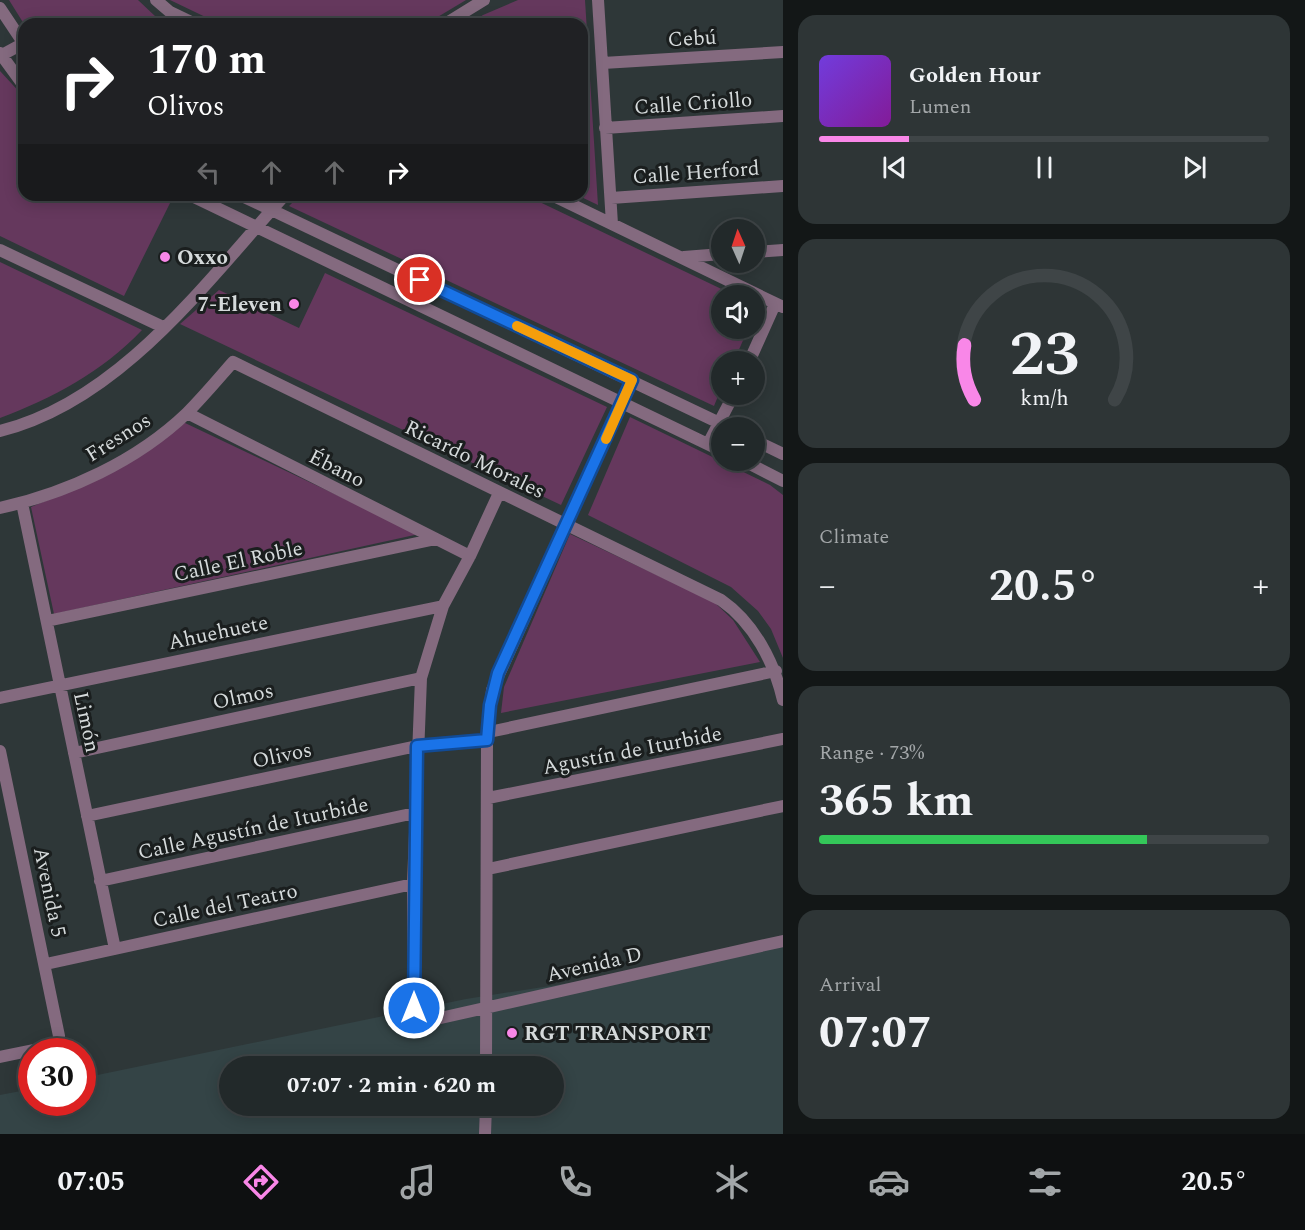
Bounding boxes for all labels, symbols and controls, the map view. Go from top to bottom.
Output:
street label: Cebú [667,22,718,56]
text: 170 m [147,29,266,92]
icon: right [48,42,126,120]
text: Golden Hour [909,59,1041,92]
street label: Calle Criollo [633,84,753,124]
text: Olivos [147,86,224,128]
text: Lumen [909,92,971,122]
icon: previous [878,151,911,184]
icon: pause [1028,151,1061,184]
icon: next [1178,151,1211,184]
street label: Calle Herford [631,153,761,193]
icon: left [192,156,225,189]
icon: ahead [255,156,288,189]
icon: ahead [318,156,351,189]
icon: right [381,156,414,189]
north arrow [711,219,765,273]
map controls [711,219,765,471]
place label: Oxxo [177,242,228,274]
marker: Oxxo [158,250,172,264]
pin [394,254,445,305]
icon: arrive [403,263,436,296]
button: sound [711,285,765,339]
place label: 7-Eleven [197,289,282,321]
marker: 7-Eleven [287,297,301,311]
text: 23 [1009,308,1079,403]
button: + [711,351,765,405]
text: km/h [1020,383,1068,416]
street label: Fresnos [79,405,158,471]
street label: Ricardo Morales [399,412,550,508]
button: − [711,417,765,471]
street label: Ébano [303,441,370,497]
text: Climate [819,522,889,552]
street label: Calle El Roble [171,533,306,591]
text: 20.5° [989,552,1099,621]
text: − [819,561,836,611]
text: + [1252,561,1269,611]
street label: Ahuehuete [165,607,271,659]
street label: Olmos [210,675,277,719]
street label: Limón [64,689,108,756]
street label: Agustín de Iturbide [540,718,725,784]
street label: Olivos [249,734,315,778]
text: Range · 73% [819,738,924,768]
text: 365 km [819,767,974,836]
street label: Calle Agustín de Iturbide [135,789,372,869]
street label: Avenida 5 [24,844,74,940]
street label: Calle del Teatro [150,875,301,937]
street label: Avenida D [543,938,645,992]
text: Arrival [819,970,881,1000]
position arrow [382,976,446,1040]
text: 07:07 [819,999,932,1068]
place label: RGT TRANSPORT [524,1018,711,1050]
marker: RGT TRANSPORT [505,1026,519,1040]
speed limit sign: 30 [18,1038,96,1116]
text: 07:07 · 2 min · 620 m [287,1069,496,1102]
text: 07:05 [57,1161,125,1203]
icon: directions [240,1161,282,1203]
icon: music [397,1161,439,1203]
icon: phone [554,1161,596,1203]
icon: climate [711,1161,753,1203]
icon: car [868,1161,910,1203]
icon: filters [1024,1161,1066,1203]
text: 20.5° [1181,1161,1247,1203]

